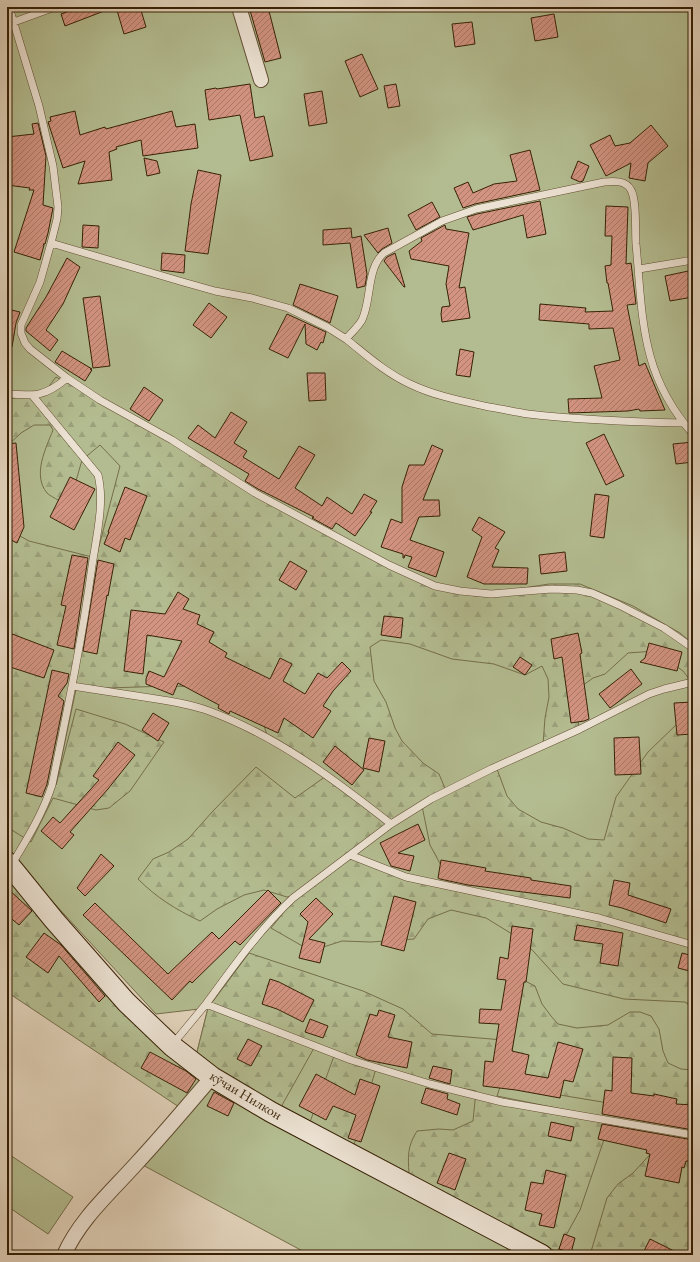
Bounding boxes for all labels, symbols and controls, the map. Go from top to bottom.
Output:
street label: кӯчаи Нилкон [207,1066,285,1124]

